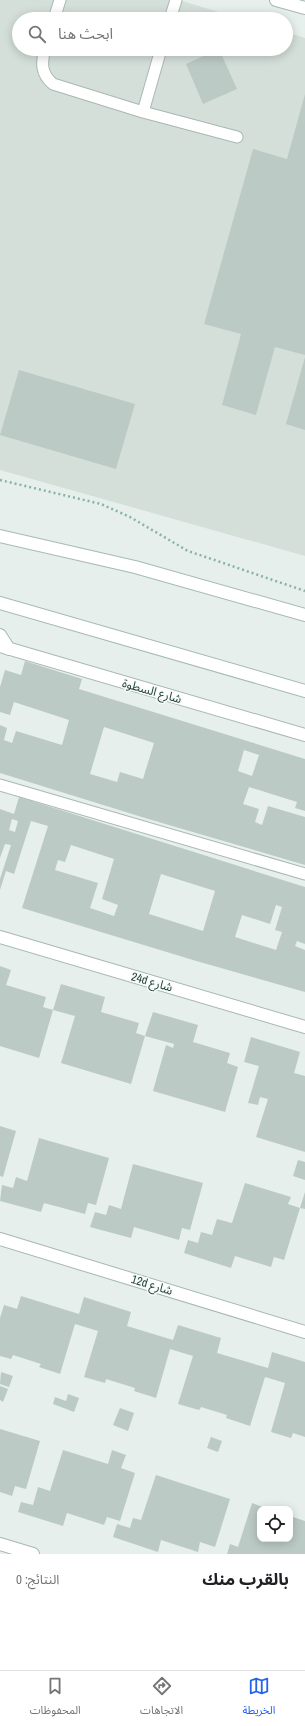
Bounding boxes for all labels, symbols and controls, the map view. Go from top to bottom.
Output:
search box [12,12,293,56]
icon: search [26,23,48,45]
text: ابحث هنا [58,23,113,44]
street label: شارع السطوة [120,675,184,708]
street label: 24d شارع [129,968,175,997]
street label: 12d شارع [129,1271,175,1300]
map controls [257,1506,293,1542]
button: locate [257,1506,293,1542]
text: بالقرب منك [202,1567,289,1590]
text: النتائج: 0 [16,1571,59,1588]
tab: المحفوظات [30,1675,81,1722]
tab: الاتجاهات [140,1675,183,1722]
tab: الخريطة [242,1675,275,1722]

